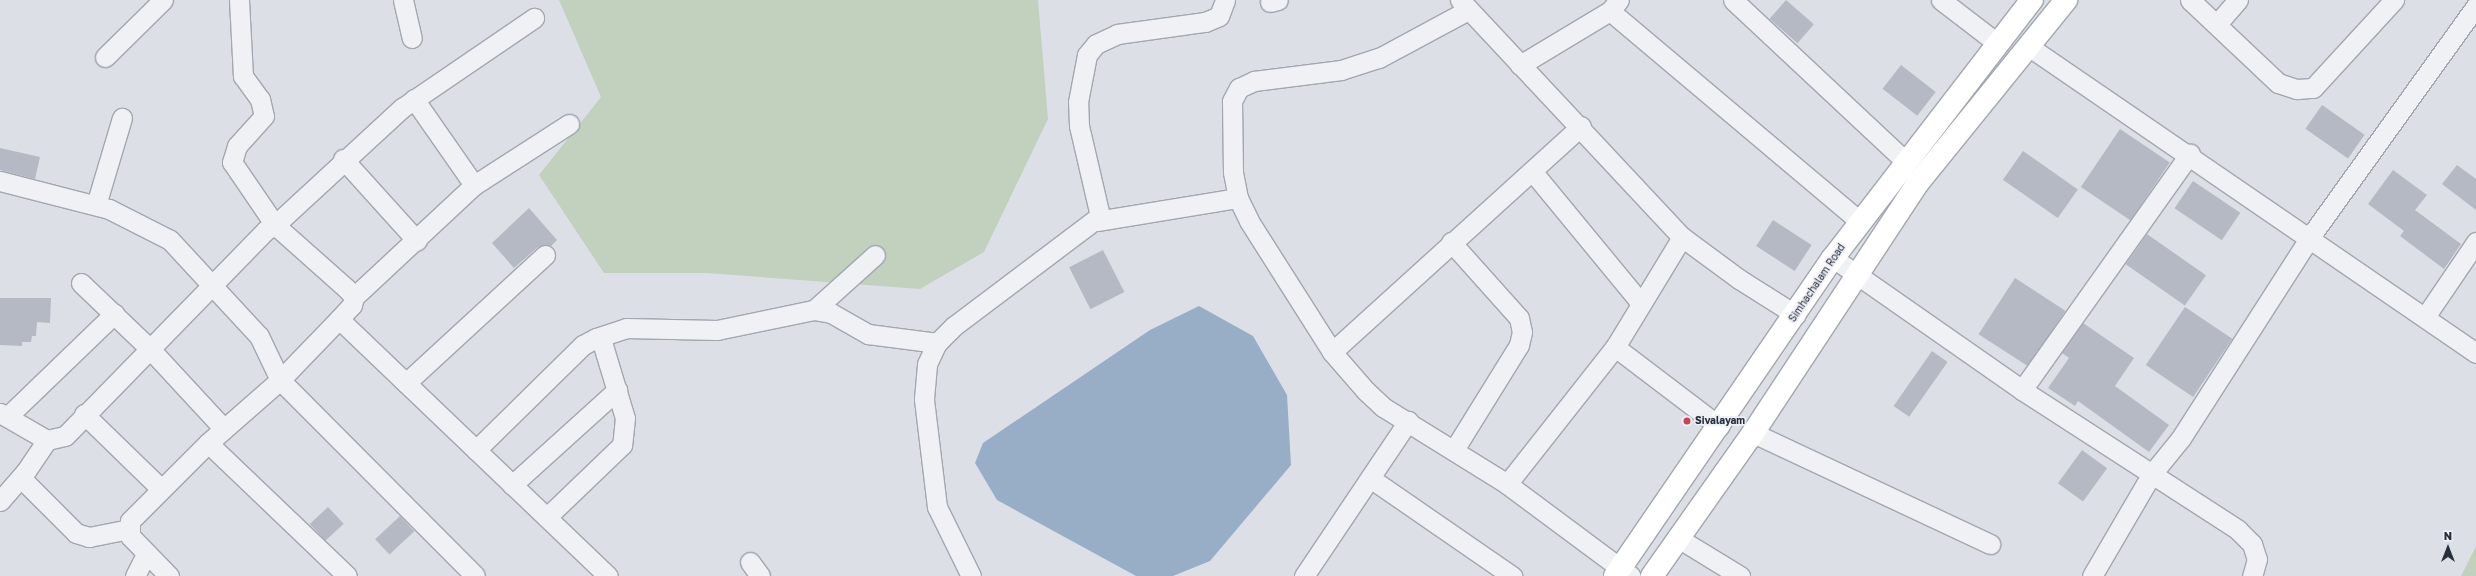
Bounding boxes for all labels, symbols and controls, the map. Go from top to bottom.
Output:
street label: Simhachalam Road [1786,242,1848,324]
place label: Sivalayam [1695,415,1745,427]
marker: Sivalayam [1682,416,1692,426]
north arrow [2428,528,2468,568]
text: N [2444,529,2452,542]

